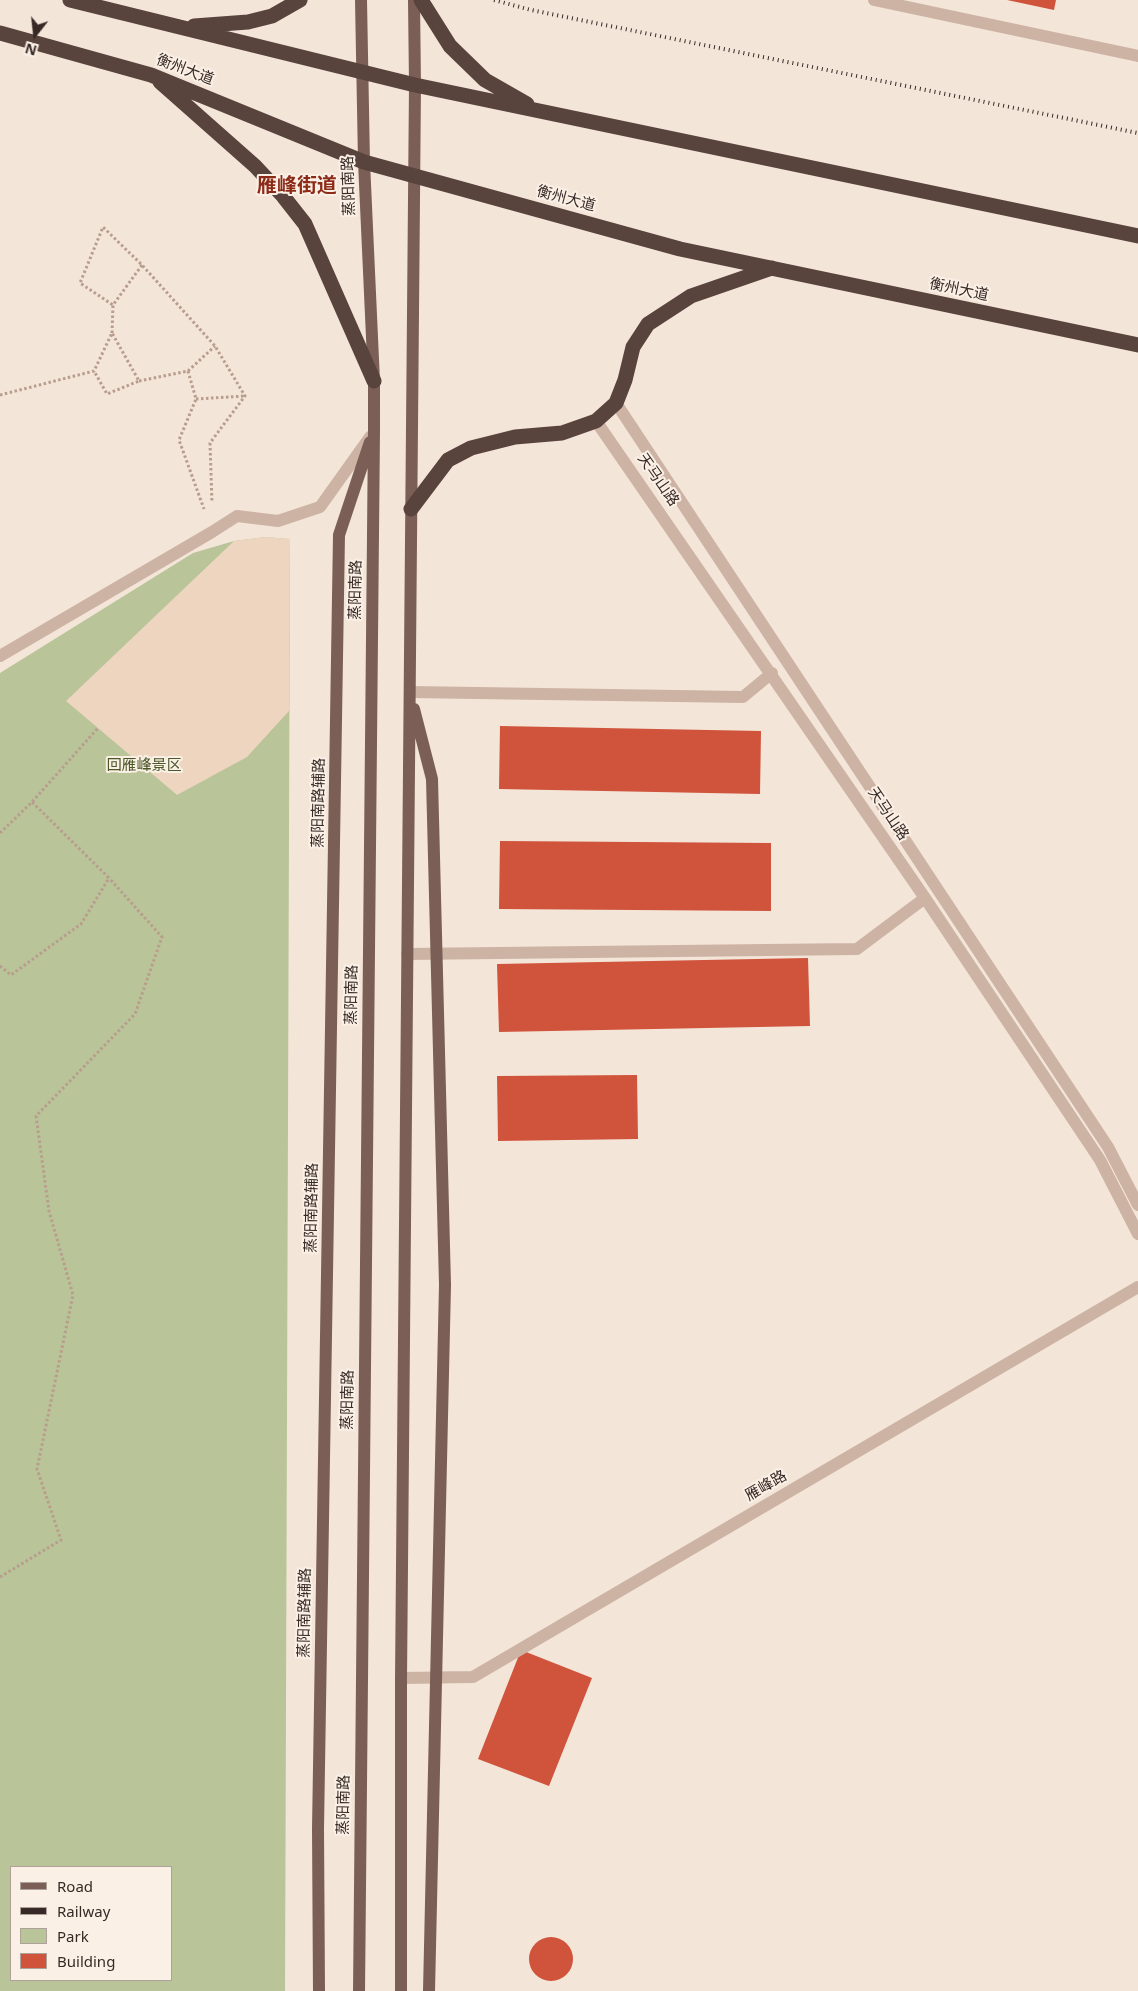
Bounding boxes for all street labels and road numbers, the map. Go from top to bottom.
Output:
street label: 衡州大道 [154,51,216,89]
street label: 蒸阳南路 [339,156,359,216]
street label: 衡州大道 [535,183,597,215]
street label: 衡州大道 [928,275,990,305]
street label: 天马山路 [633,450,683,510]
street label: 蒸阳南路 [346,560,366,620]
street label: 蒸阳南路辅路 [309,758,329,848]
street label: 天马山路 [864,784,912,844]
street label: 蒸阳南路 [342,965,362,1025]
street label: 蒸阳南路辅路 [302,1163,322,1253]
street label: 蒸阳南路 [338,1370,358,1430]
street label: 雁峰路 [742,1467,790,1505]
street label: 蒸阳南路辅路 [295,1568,315,1658]
street label: 蒸阳南路 [334,1775,354,1835]

